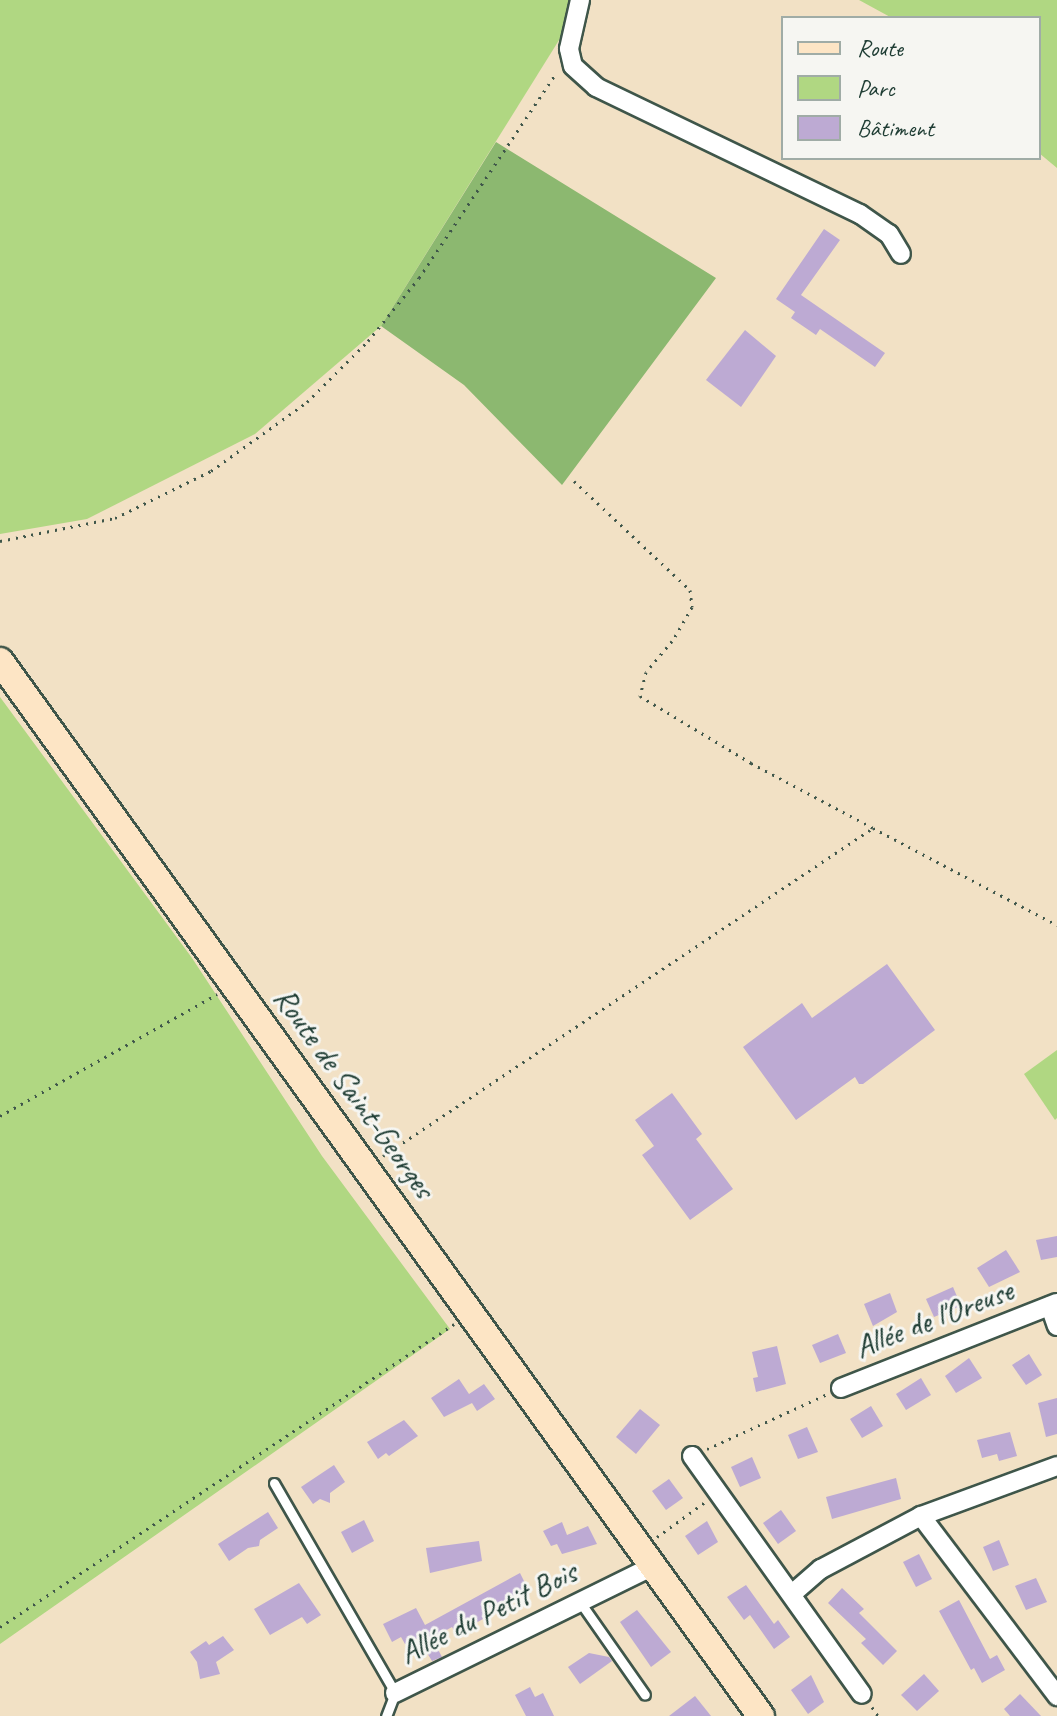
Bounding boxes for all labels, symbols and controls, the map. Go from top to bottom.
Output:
legend [781,16,1041,160]
text: Route [857,33,903,63]
text: Parc [857,73,895,103]
text: Bâtiment [857,113,934,143]
street label: Route de Saint-Georges [265,980,443,1206]
street label: Allée de l'Oreuse [850,1271,1018,1367]
street label: Allée du Petit Bois [393,1554,583,1672]

